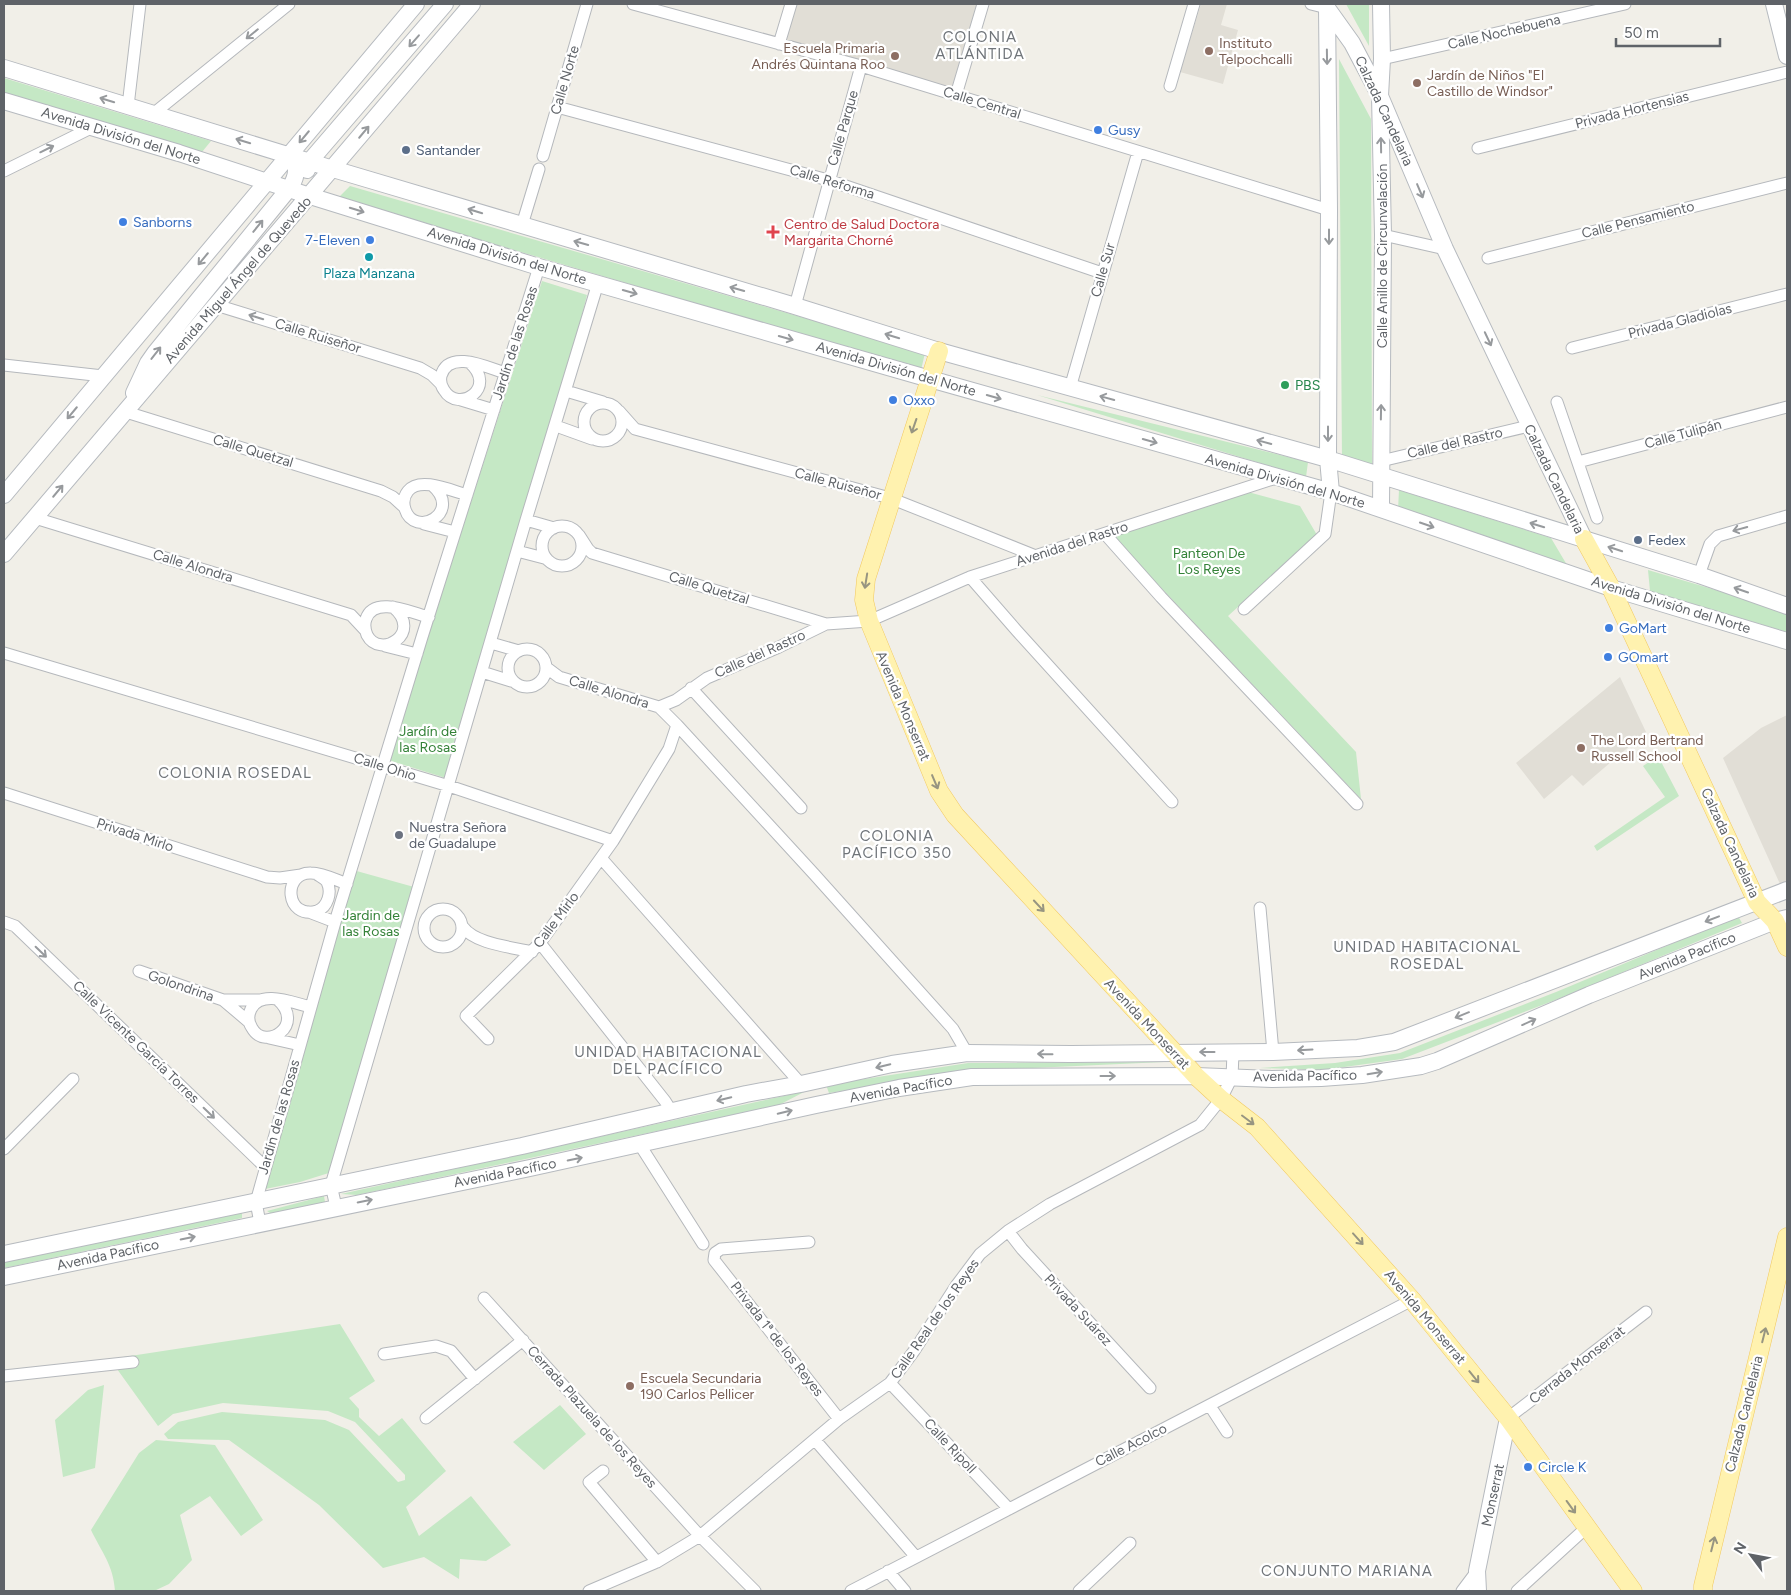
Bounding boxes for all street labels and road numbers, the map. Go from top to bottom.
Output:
street label: Calle Nochebuena [1446,11,1562,53]
street label: Calle Norte [547,43,583,117]
street label: Calzada Candelaria [1351,53,1417,169]
street label: Calle Central [941,83,1023,123]
street label: Calle Parque [824,88,862,168]
street label: Privada Hortensias [1573,88,1691,132]
street label: Avenida División del Norte [39,104,203,168]
street label: Calle Reforma [787,161,877,203]
street label: Calle Anillo de Circunvalación [1374,164,1391,348]
street label: Avenida Miguel Ángel de Quevedo [161,193,315,367]
street label: Calle Pensamiento [1580,198,1696,242]
street label: Avenida División del Norte [425,224,589,288]
street label: Calle Sur [1087,241,1119,299]
street label: Jardín de las Rosas [489,284,541,402]
street label: Privada Gladiolas [1626,300,1734,342]
street label: Calle Ruiseñor [273,315,363,357]
street label: Avenida División del Norte [814,338,978,400]
street label: Calle Tulipán [1643,416,1723,452]
street label: Calzada Candelaria [1520,422,1588,536]
street label: Calle del Rastro [1406,424,1504,462]
street label: Calle Quetzal [211,431,295,471]
street label: Avenida División del Norte [1203,450,1367,512]
street label: Calle Ruiseñor [793,464,884,504]
street label: Avenida del Rastro [1014,518,1130,570]
street label: Calle Alondra [151,546,235,586]
street label: Calle Quetzal [667,568,751,608]
street label: Avenida División del Norte [1589,573,1753,637]
street label: Calle del Rastro [712,626,808,682]
street label: Avenida Monserrat [872,648,934,764]
street label: Calle Alondra [567,672,651,712]
street label: Calle Ohio [352,749,418,785]
street label: Calzada Candelaria [1697,785,1763,901]
street label: Privada Mirlo [94,815,176,855]
street label: Calle Mirlo [529,889,583,951]
street label: Avenida Pacífico [1636,929,1738,983]
street label: Golondrina [146,967,216,1005]
street label: Avenida Monserrat [1101,975,1193,1073]
street label: Calle Vicente García Torres [69,977,203,1107]
street label: Jardín de las Rosas [255,1058,303,1176]
street label: Avenida Pacífico [1253,1067,1357,1085]
street label: Avenida Pacífico [848,1072,954,1106]
street label: Avenida Pacífico [452,1155,558,1191]
street label: Avenida Pacífico [55,1236,161,1274]
street label: Calle Real de los Reyes [887,1256,983,1382]
street label: Avenida Monserrat [1381,1266,1469,1368]
street label: Privada Suárez [1040,1271,1116,1349]
street label: Privada 1ª de los Reyes [727,1278,827,1400]
street label: Cerrada Monserrat [1526,1322,1628,1408]
street label: Cerrada Plazuela de los Reyes [524,1342,660,1492]
street label: Calzada Candelaria [1721,1354,1767,1474]
street label: Calle Ripoll [920,1415,980,1477]
street label: Calle Acolco [1092,1420,1170,1470]
street label: Monserrat [1478,1462,1508,1528]

